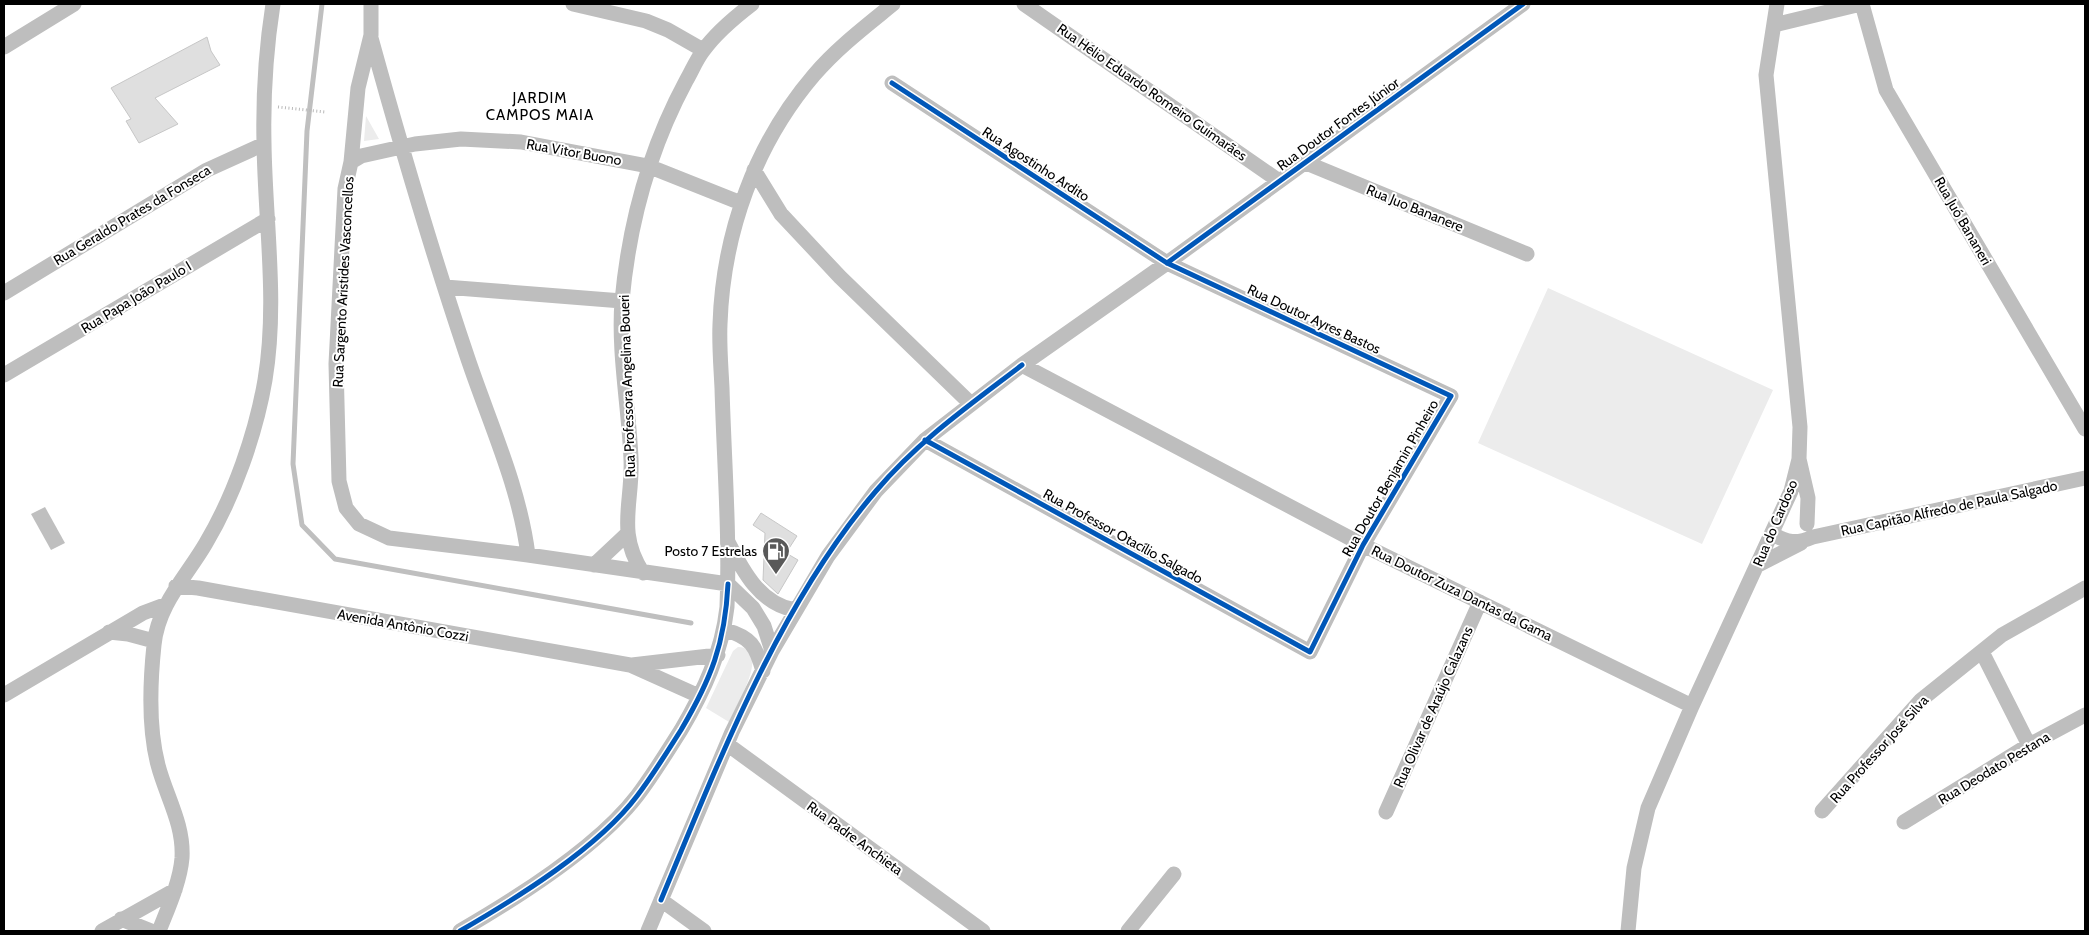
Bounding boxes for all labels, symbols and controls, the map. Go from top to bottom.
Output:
street label: Rua Hélio Eduardo Romeiro Guimarães [1054,19,1251,165]
street label: Rua Doutor Fontes Júnior [1273,73,1403,175]
district label: JARDIM CAMPOS MAIA [486,89,594,124]
street label: Rua Agostinho Ardito [979,123,1093,206]
street label: Rua Vitor Buono [525,135,623,169]
street label: Rua Geraldo Prates da Fonseca [50,161,214,269]
street label: Rua Juó Bananeri [1930,174,1996,268]
street label: Rua Sargento Aristides Vasconcellos [328,176,358,388]
street label: Rua Juo Bananere [1364,180,1466,236]
street label: Rua Papa João Paulo I [77,257,195,337]
street label: Rua Doutor Ayres Bastos [1244,280,1384,358]
street label: Rua Professora Angelina Boueri [615,294,639,478]
street label: Rua Doutor Benjamin Pinheiro [1338,396,1442,560]
street label: Rua Capitão Alfredo de Paula Salgado [1839,476,2059,540]
street label: Rua do Cardoso [1749,477,1802,569]
street label: Rua Professor Otacílio Salgado [1040,485,1206,588]
fuel station icon: Posto 7 Estrelas [761,536,791,575]
street label: Rua Doutor Zuza Dantas da Gama [1369,541,1556,645]
place label: Posto 7 Estrelas [665,542,757,560]
street label: Avenida Antônio Cozzi [336,605,470,645]
street label: Rua Olivar de Araújo Calazans [1389,623,1477,790]
street label: Rua Professor José Silva [1826,691,1932,807]
street label: Rua Deodato Pestana [1935,727,2053,808]
street label: Rua Padre Anchieta [803,797,907,879]

